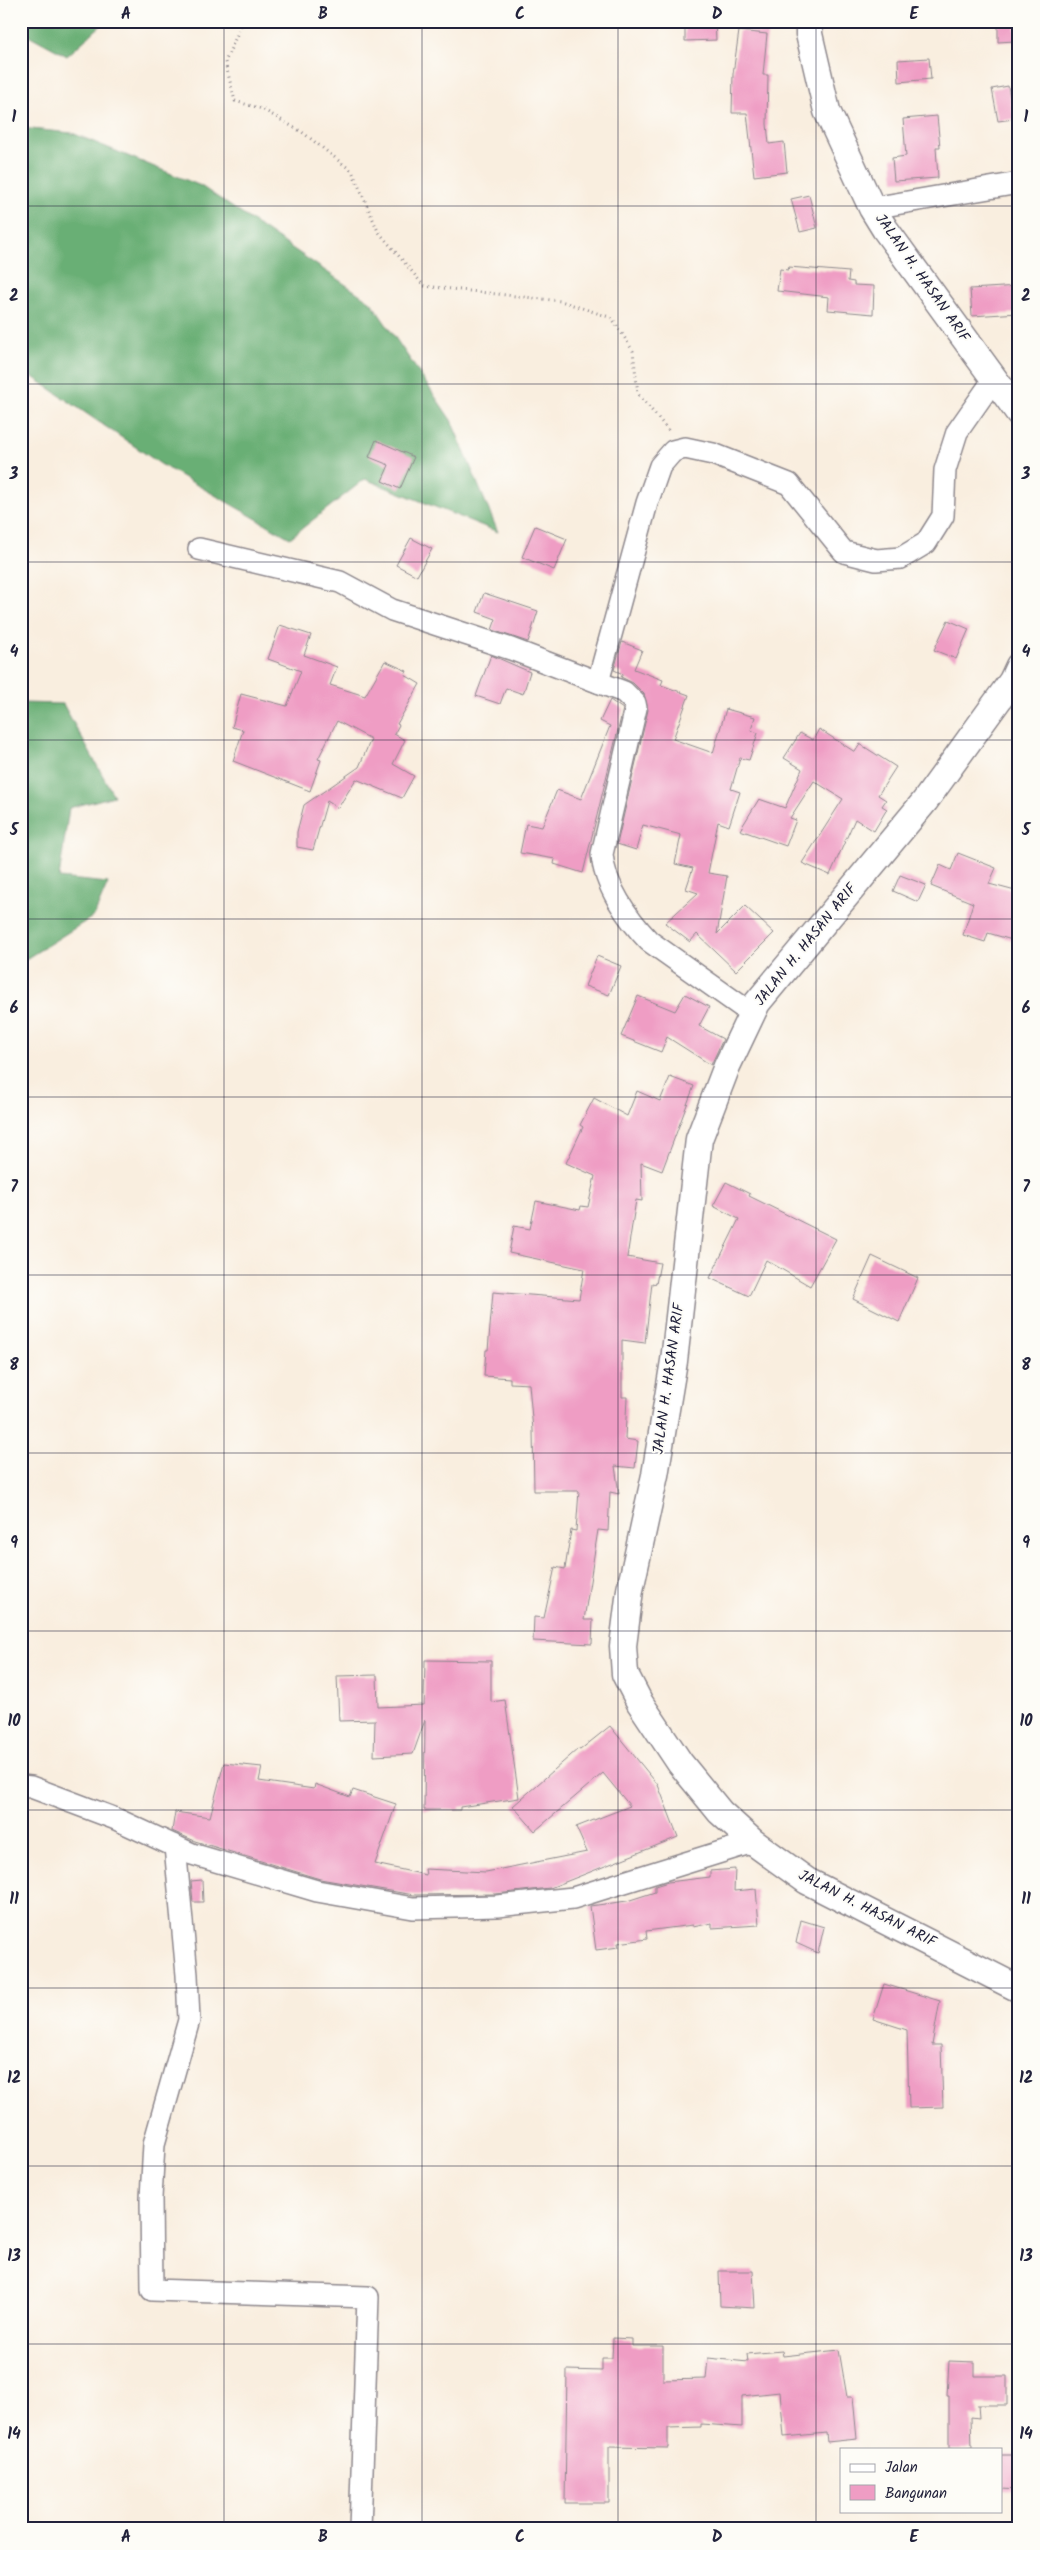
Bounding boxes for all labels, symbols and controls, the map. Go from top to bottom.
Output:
text: A [121,2,131,27]
text: B [318,2,328,27]
text: C [515,2,525,27]
text: D [712,2,723,27]
text: E [910,2,920,27]
text: 1 [12,105,17,130]
text: 1 [1024,105,1029,130]
street label: JALAN H. HASAN ARIF [869,209,976,348]
text: 2 [9,284,19,309]
text: 2 [1021,284,1031,309]
text: 3 [9,462,19,487]
text: 3 [1021,462,1031,487]
text: 4 [10,640,19,665]
text: 4 [1022,640,1031,665]
text: 5 [9,818,20,843]
text: 5 [1021,818,1032,843]
street label: JALAN H. HASAN ARIF [749,877,864,1012]
text: 6 [10,996,19,1021]
text: 6 [1022,996,1031,1021]
text: 7 [10,1175,18,1200]
text: 7 [1022,1175,1030,1200]
street label: JALAN H. HASAN ARIF [647,1301,692,1456]
text: 8 [9,1353,19,1378]
text: 8 [1021,1353,1031,1378]
text: 9 [10,1531,18,1556]
text: 9 [1022,1531,1030,1556]
text: 10 [7,1709,21,1734]
text: 10 [1019,1709,1033,1734]
street label: JALAN H. HASAN ARIF [794,1864,941,1955]
text: 11 [9,1887,19,1912]
text: 11 [1021,1887,1031,1912]
text: 12 [7,2066,21,2091]
text: 12 [1019,2066,1033,2091]
text: 13 [7,2244,21,2269]
text: 13 [1019,2244,1033,2269]
text: 14 [7,2422,21,2447]
text: 14 [1019,2422,1033,2447]
legend [840,2448,1002,2512]
text: Jalan [885,2456,918,2480]
text: Bangunan [885,2482,947,2506]
text: A [121,2525,131,2550]
text: B [318,2525,328,2550]
text: C [515,2525,525,2550]
text: D [712,2525,723,2550]
text: E [910,2525,920,2550]

